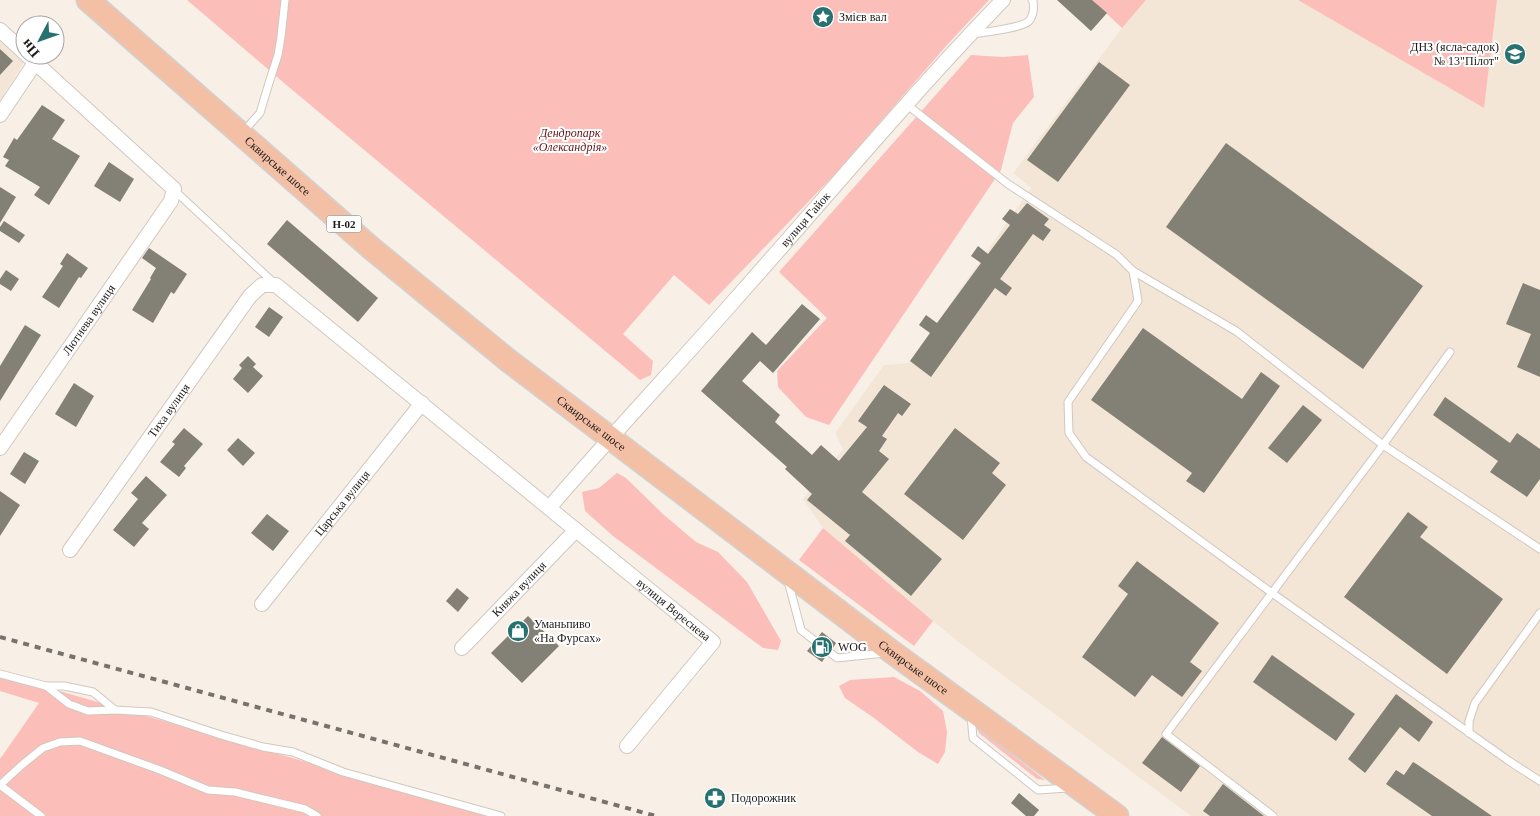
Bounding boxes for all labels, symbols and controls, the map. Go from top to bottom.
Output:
place icon: Змієв вал [811,5,835,29]
place label: Змієв вал [839,10,887,24]
north arrow [15,15,65,65]
text: Пн [19,36,42,60]
place label: ДНЗ (ясла-садок) № 13"Пілот" [1410,40,1499,68]
school or university icon: ДНЗ (ясла-садок) № 13"Пілот" [1503,42,1527,66]
park label: Дендропарк «Олександрія» [533,126,607,154]
street label: Сквирське шосе [242,133,313,199]
street label: вулиця Гайок [778,189,833,250]
road number: Н-02 [326,215,362,232]
street label: Лютнева вулиця [59,281,118,358]
street label: Тиха вулиця [145,380,193,440]
street label: Сквирське шосе [554,393,629,454]
street label: Царська вулиця [312,467,373,539]
street label: Княжа вулиця [489,558,549,620]
street label: вулиця Вереснева [634,576,714,644]
place label: Уманьпиво «На Фурсах» [534,617,601,645]
shop icon: Уманьпиво «На Фурсах» [506,619,530,643]
fuel station icon: WOG [810,635,834,659]
street label: Сквирське шосе [876,637,951,698]
place label: WOG [838,640,867,654]
pharmacy icon: Подорожник [703,786,727,810]
place label: Подорожник [731,791,796,805]

